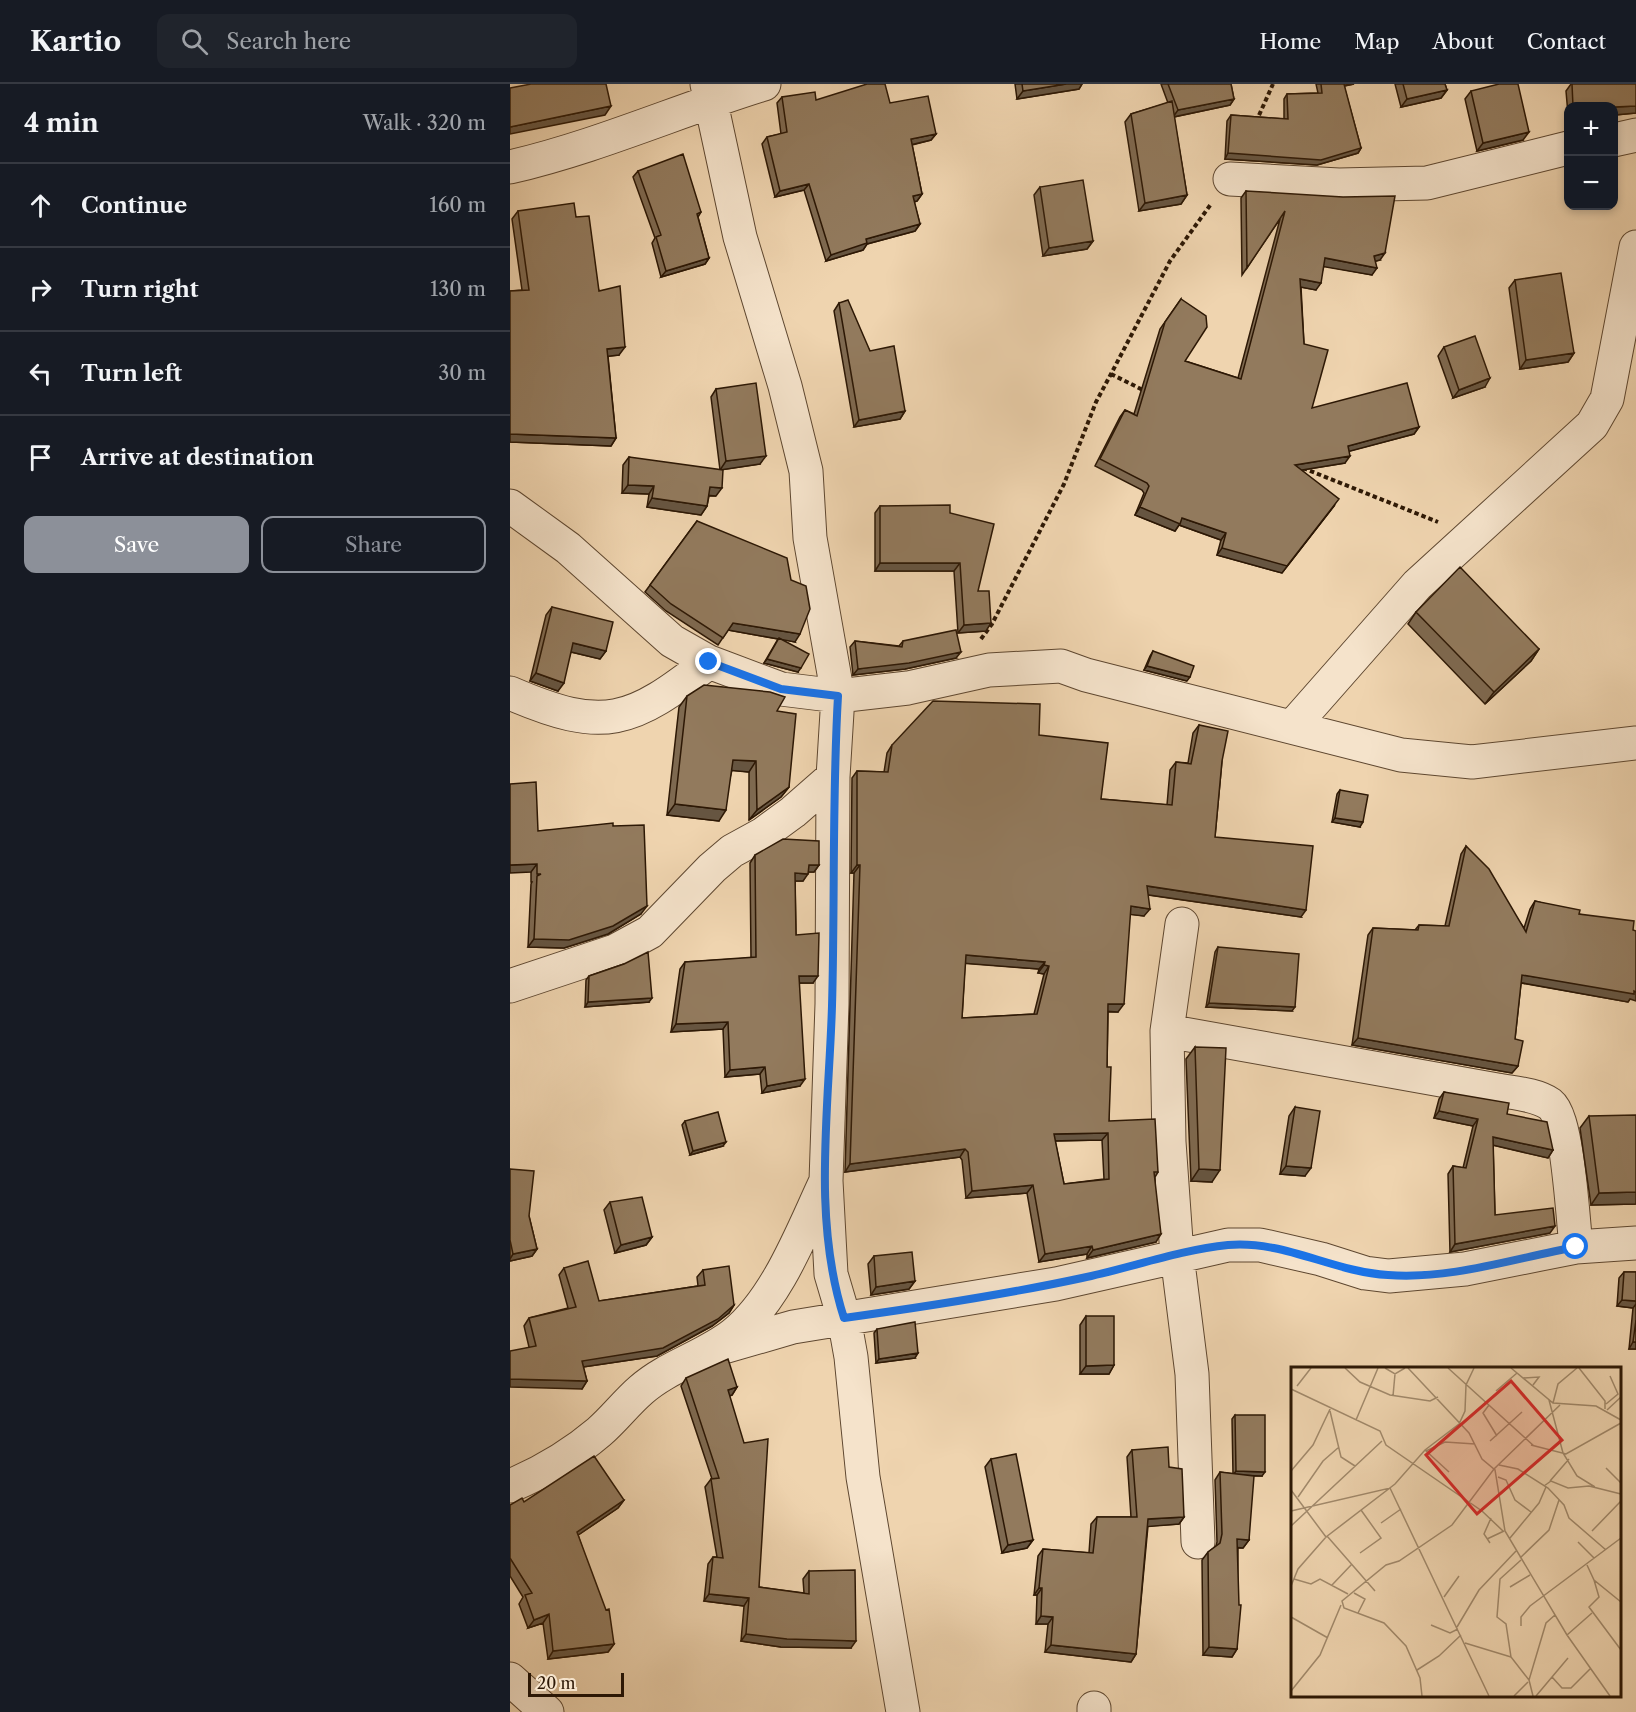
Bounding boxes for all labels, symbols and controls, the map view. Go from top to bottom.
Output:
search box [157,14,577,68]
text: Kartio [30,24,121,58]
icon: search [178,25,211,58]
text: Search here [226,28,351,55]
text: Home [1260,29,1321,54]
text: Map [1354,29,1399,54]
text: About [1432,29,1494,54]
text: Contact [1527,29,1606,54]
map controls [1564,102,1618,210]
button: + [1564,102,1618,156]
text: 4 min [24,107,99,139]
text: Walk · 320 m [363,111,486,135]
button: − [1564,156,1618,210]
icon: ahead [24,189,57,222]
text: Continue [81,192,187,219]
text: 160 m [429,193,486,217]
icon: right [24,273,57,306]
text: Turn right [81,276,199,303]
text: 130 m [430,277,486,301]
icon: left [24,357,57,390]
text: Turn left [81,360,182,387]
text: 30 m [438,361,486,385]
icon: arrive [24,441,57,474]
text: Arrive at destination [81,444,314,471]
button: Save [24,516,249,573]
button: Share [261,516,486,573]
route end [695,648,721,674]
route start [1562,1233,1588,1259]
inset map [1291,1367,1621,1697]
scale bar [528,1670,624,1698]
text: 20 m [537,1673,576,1693]

